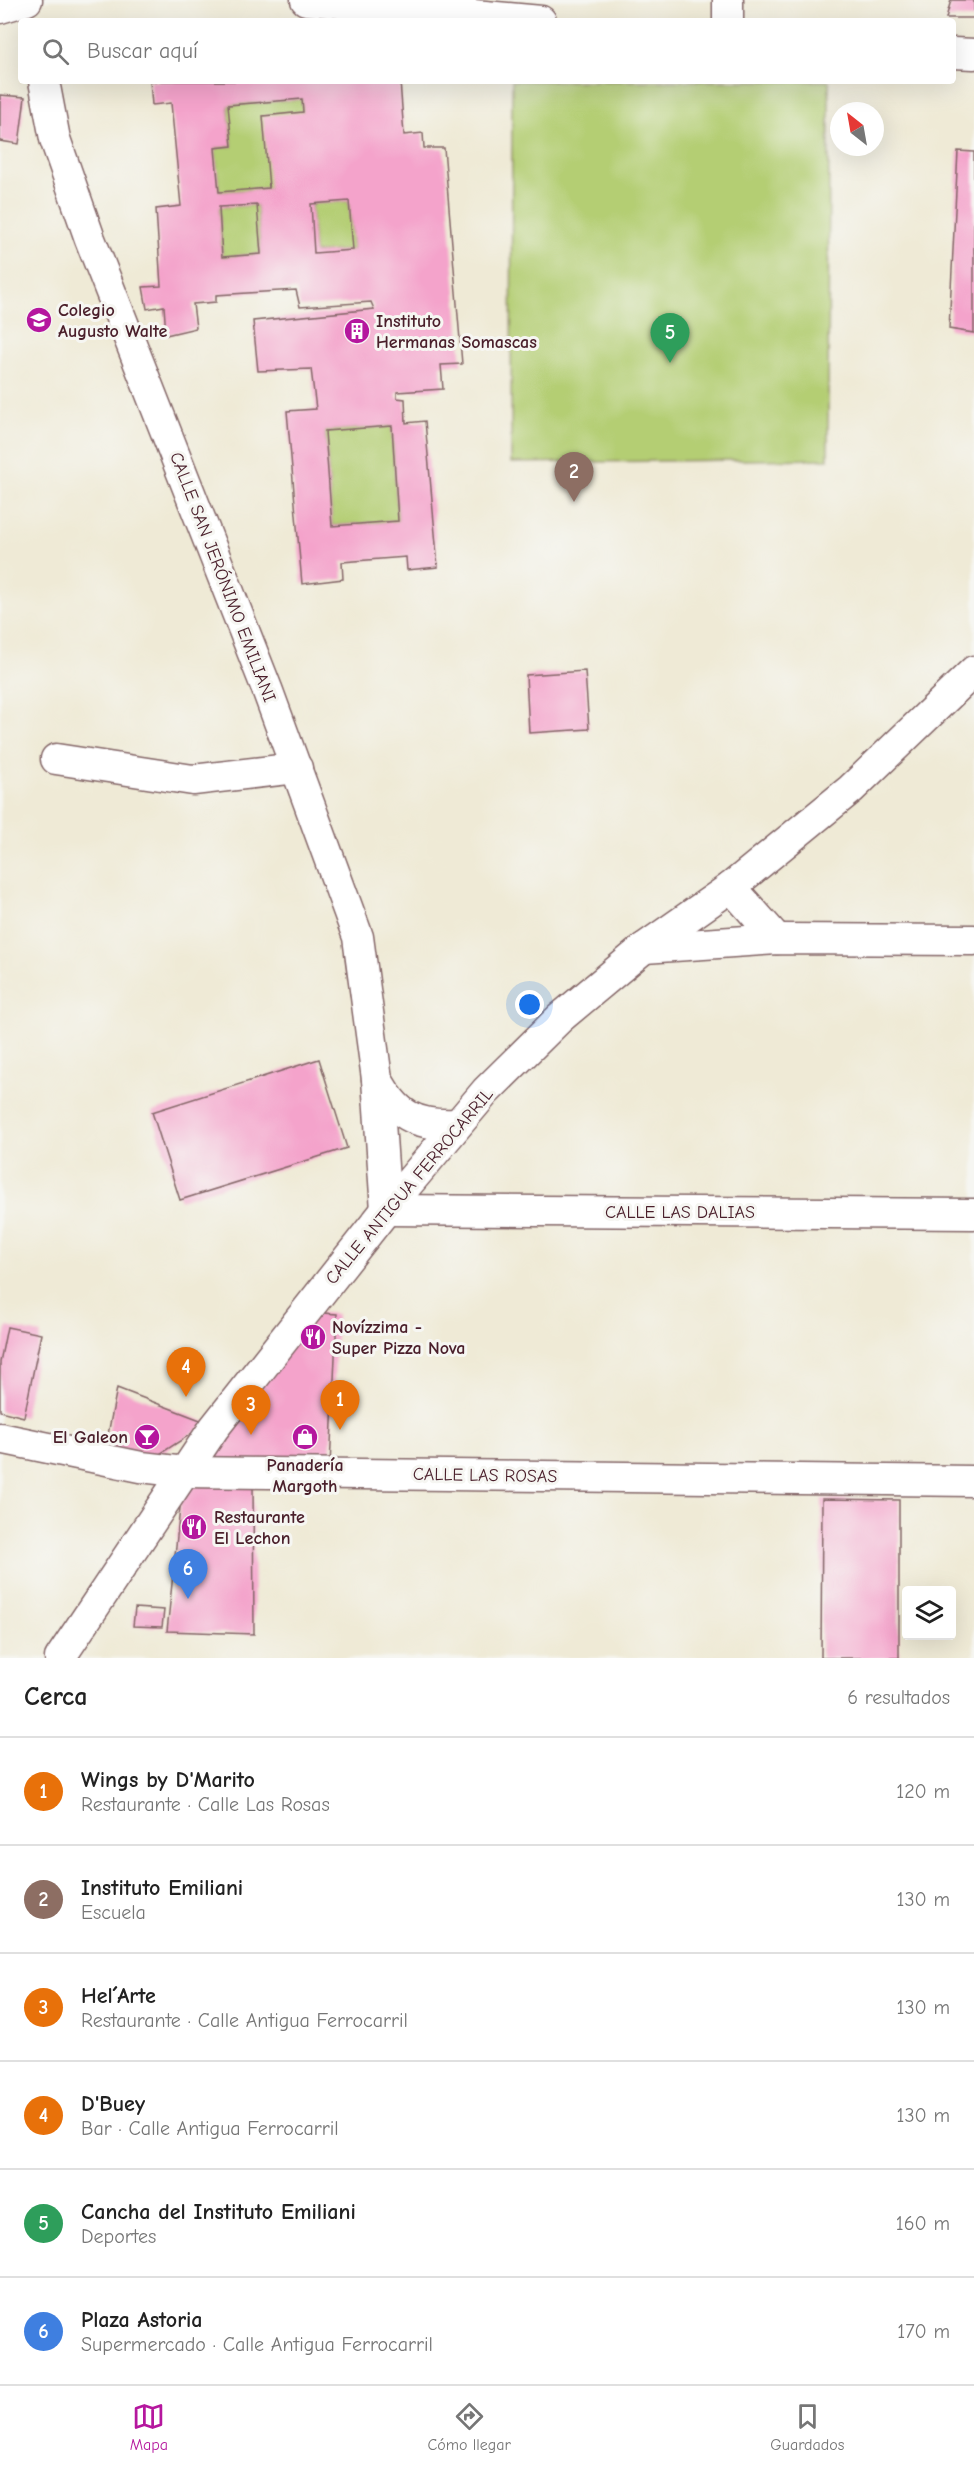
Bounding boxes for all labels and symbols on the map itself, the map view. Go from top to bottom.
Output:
north arrow [830,102,884,156]
place label: Colegio Augusto Walte [58,300,168,342]
school or university icon: Colegio Augusto Walte [24,305,54,335]
place label: Instituto Hermanas Somascas [376,311,537,353]
pin: 5 [650,314,690,363]
building icon: Instituto Hermanas Somascas [342,316,372,346]
street label: CALLE SAN JERÓNIMO EMILIANI [165,449,281,705]
pin: 2 [554,452,594,502]
your location [515,990,544,1019]
street label: CALLE ANTIGUA FERROCARRIL [321,1084,498,1289]
street label: CALLE LAS DALIAS [605,1202,755,1223]
place label: Novízzima - Super Pizza Nova [332,1317,465,1359]
restaurant icon: Novízzima - Super Pizza Nova [298,1322,328,1352]
pin: 4 [166,1348,206,1397]
pin: 1 [320,1380,360,1430]
pin: 3 [232,1386,270,1435]
bar icon: El Galeon [132,1422,162,1452]
shop icon: Panadería Margoth [290,1422,320,1452]
place label: El Galeon [53,1427,128,1448]
place label: Panadería Margoth [266,1455,344,1497]
street label: CALLE LAS ROSAS [413,1464,557,1487]
place label: Restaurante El Lechon [214,1507,305,1549]
restaurant icon: Restaurante El Lechon [179,1512,209,1542]
pin: 6 [168,1550,207,1599]

